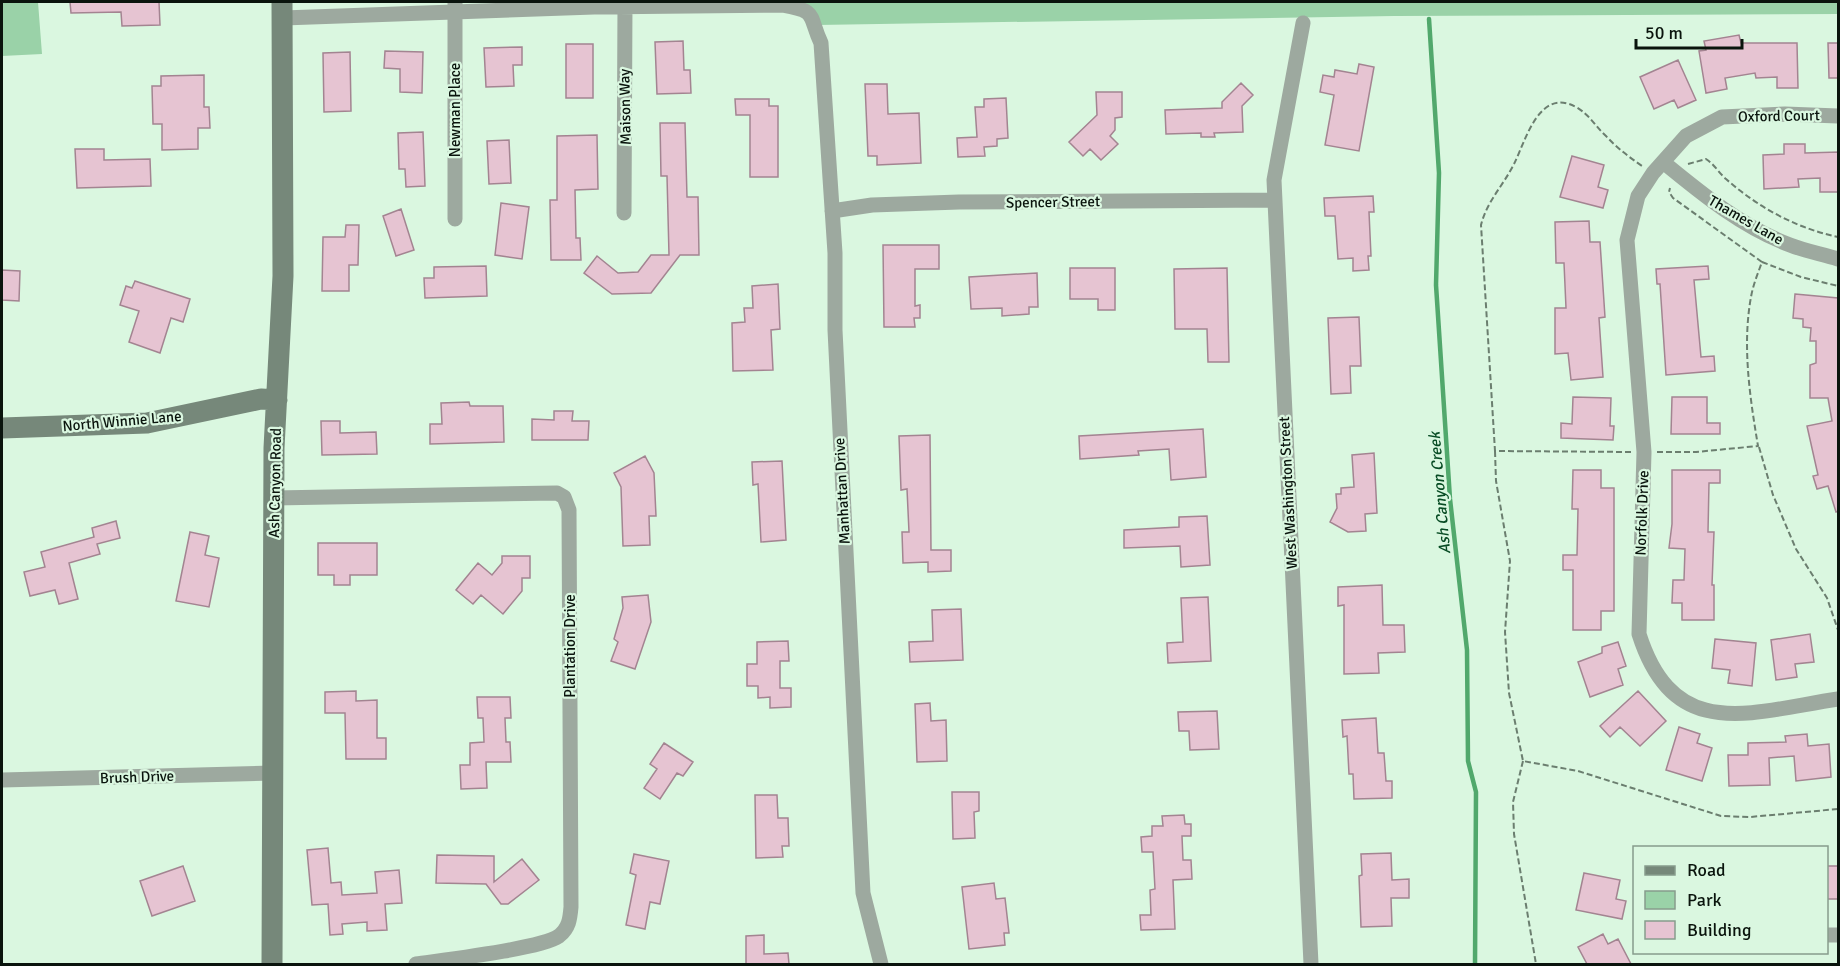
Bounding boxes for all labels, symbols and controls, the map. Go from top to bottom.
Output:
scale bar [1636,12,1742,50]
text: 50 m [1645,22,1683,44]
street label: Newman Place [446,63,464,157]
street label: Maison Way [615,69,635,145]
street label: Oxford Court [1738,106,1820,126]
street label: Thames Lane [1705,191,1787,249]
street label: Spencer Street [1006,192,1100,212]
street label: North Winnie Lane [62,407,182,435]
street label: West Washington Street [1275,416,1301,570]
street label: Ash Canyon Road [265,428,285,538]
water label: Ash Canyon Creek [1425,429,1455,555]
street label: Manhattan Drive [830,437,854,545]
street label: Norfolk Drive [1632,470,1652,556]
street label: Plantation Drive [561,594,579,698]
street label: Brush Drive [100,767,174,787]
legend [1633,846,1828,954]
text: Road [1687,859,1726,881]
text: Park [1687,889,1722,911]
text: Building [1687,919,1751,941]

